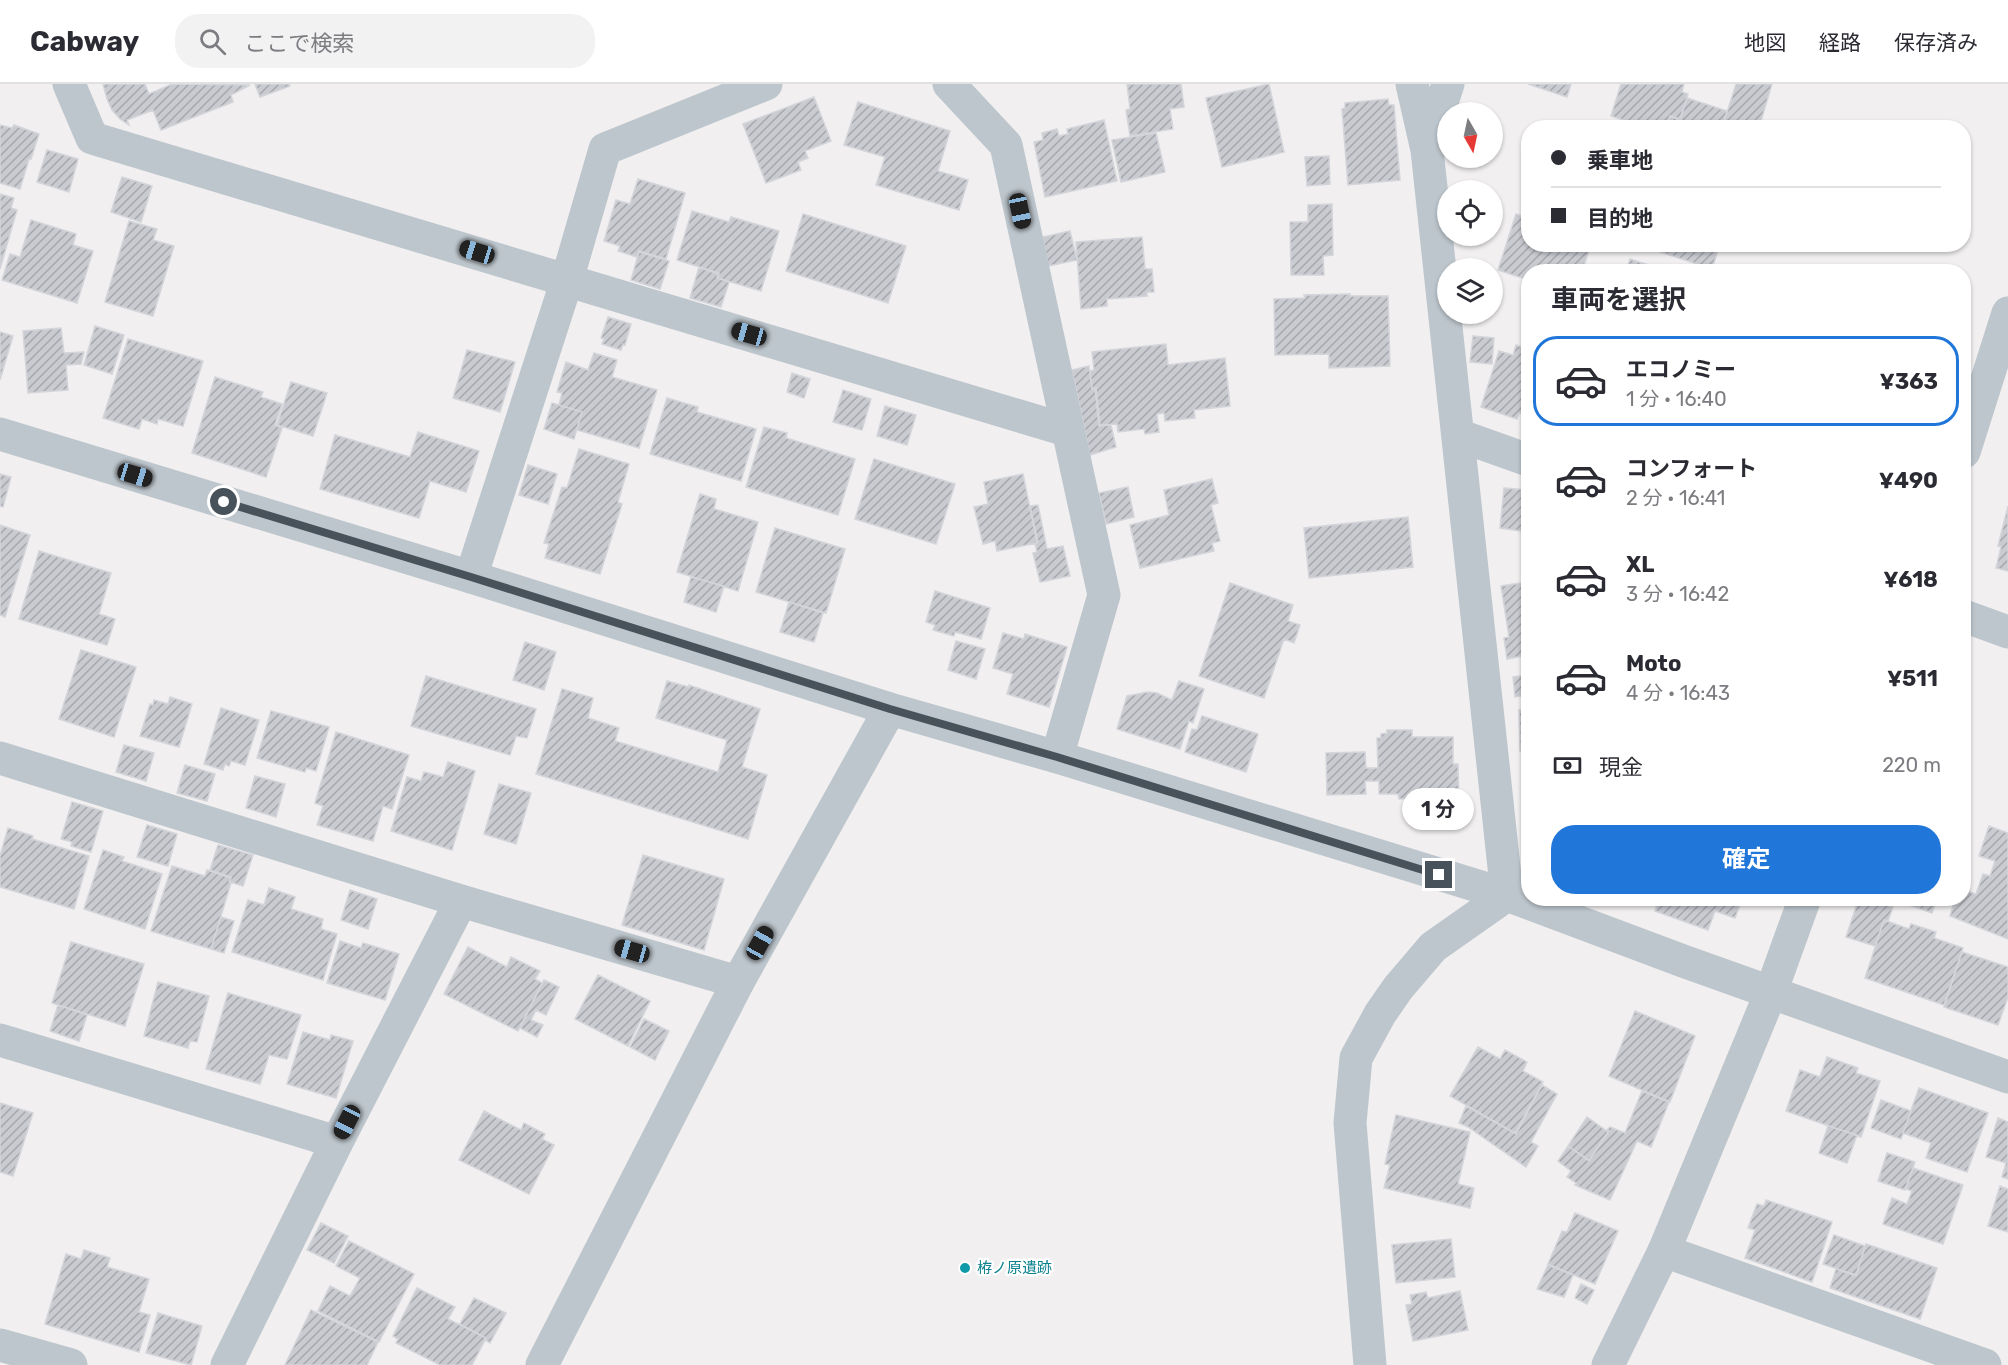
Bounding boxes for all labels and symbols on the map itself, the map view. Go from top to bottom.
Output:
north arrow [1437,102,1503,168]
car [1007,192,1033,230]
car [457,238,497,266]
car [729,320,769,348]
car [115,461,155,489]
route start [210,488,237,515]
callout: 1 分 [1403,788,1475,830]
route end [1425,861,1452,888]
car [743,923,777,963]
car [612,937,652,965]
car [331,1102,363,1142]
place label: 栫ノ原遺跡 [977,1259,1052,1277]
marker: 栫ノ原遺跡 [958,1261,972,1275]

